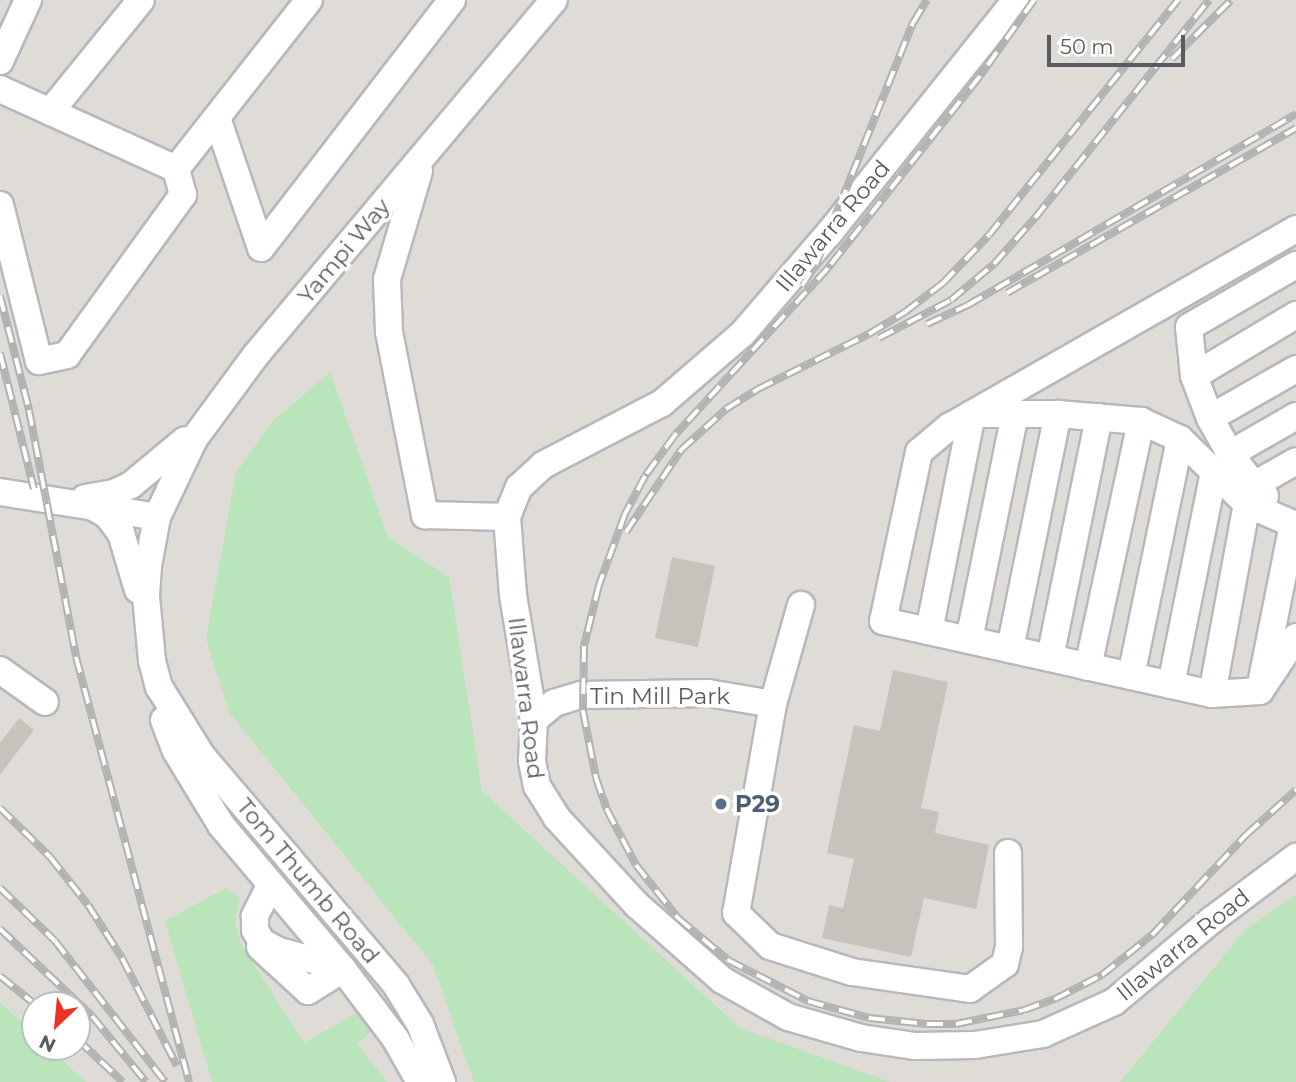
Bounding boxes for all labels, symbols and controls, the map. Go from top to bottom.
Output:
scale bar [1051,21,1189,65]
text: 50 m [1060,34,1114,59]
street label: Illawarra Road [770,155,896,297]
street label: Yampi Way [292,193,396,309]
street label: Illawarra Road [502,615,550,781]
street label: Tin Mill Park [590,682,730,710]
place label: P29 [735,790,780,818]
street label: Tom Thumb Road [231,793,385,969]
marker: P29 [713,796,729,812]
street label: Illawarra Road [1111,883,1255,1007]
north arrow [21,991,91,1061]
text: N [36,1030,59,1057]

